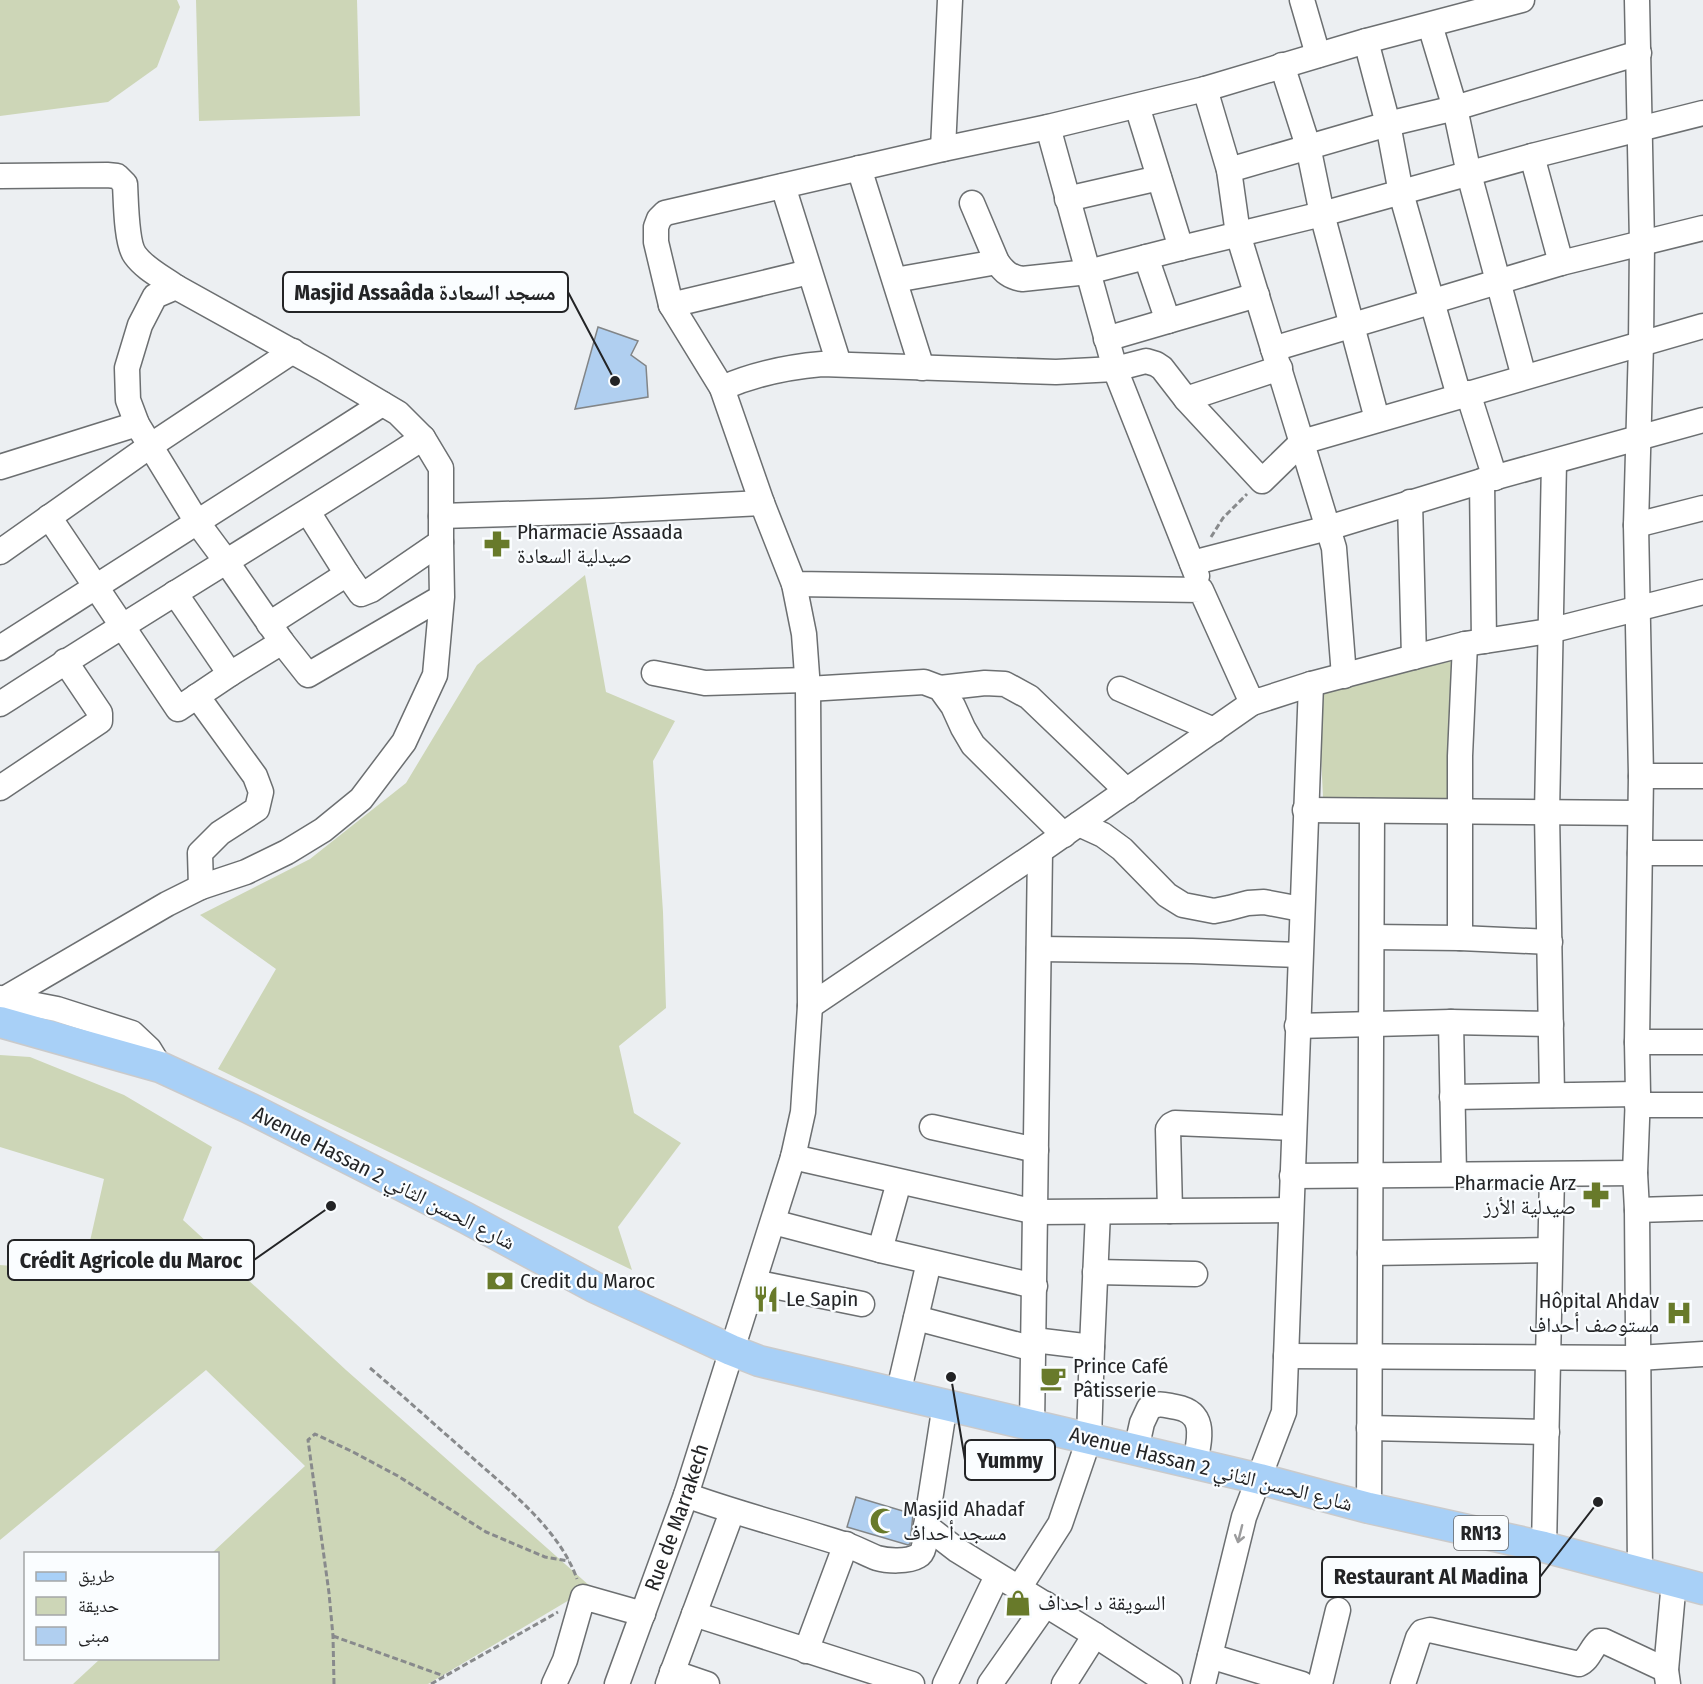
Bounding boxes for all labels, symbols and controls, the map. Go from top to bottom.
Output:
callout: Masjid Assaâda مسجد السعادة [283,272,568,312]
text: Masjid Assaâda مسجد السعادة [294,279,556,306]
place label: Pharmacie Assaada صيدلية السعادة [517,519,683,569]
pharmacy icon: Pharmacie Assaada صيدلية السعادة [482,529,512,559]
street label: Avenue Hassan 2 شارع الحسن الثاني [247,1100,520,1259]
place label: Pharmacie Arz صيدلية الأرز [1454,1170,1576,1220]
pharmacy icon: Pharmacie Arz صيدلية الأرز [1581,1180,1611,1210]
callout: Crédit Agricole du Maroc [8,1240,254,1280]
text: Crédit Agricole du Maroc [20,1247,243,1274]
bank icon: Credit du Maroc [485,1266,515,1296]
place label: Credit du Maroc [520,1268,655,1294]
restaurant icon: Le Sapin [751,1284,781,1314]
place label: Le Sapin [786,1286,858,1312]
place label: Hôpital Ahdav مستوصف أحداف [1528,1288,1660,1338]
hospital icon: Hôpital Ahdav مستوصف أحداف [1664,1298,1694,1328]
place label: Prince Café Pâtisserie [1073,1353,1169,1403]
cafe icon: Prince Café Pâtisserie [1038,1363,1068,1393]
street label: Avenue Hassan 2 شارع الحسن الثاني [1066,1421,1355,1520]
callout: Yummy [965,1440,1055,1480]
street label: Rue de Marrakech [639,1441,714,1595]
text: Yummy [976,1447,1044,1474]
place label: Masjid Ahadaf مسجد أحداف [903,1496,1026,1546]
mosque icon: Masjid Ahadaf مسجد أحداف [868,1506,898,1536]
road number: RN13 [1454,1516,1508,1550]
one-way arrow [1233,1524,1245,1543]
legend [24,1552,219,1660]
callout: Restaurant Al Madina [1322,1557,1540,1597]
text: Restaurant Al Madina [1334,1563,1528,1590]
text: طريق [78,1565,115,1587]
shop icon: السويقة د احداف [1003,1588,1033,1618]
place label: السويقة د احداف [1038,1590,1166,1616]
text: حديقة [78,1595,119,1617]
text: مبنى [78,1625,109,1647]

